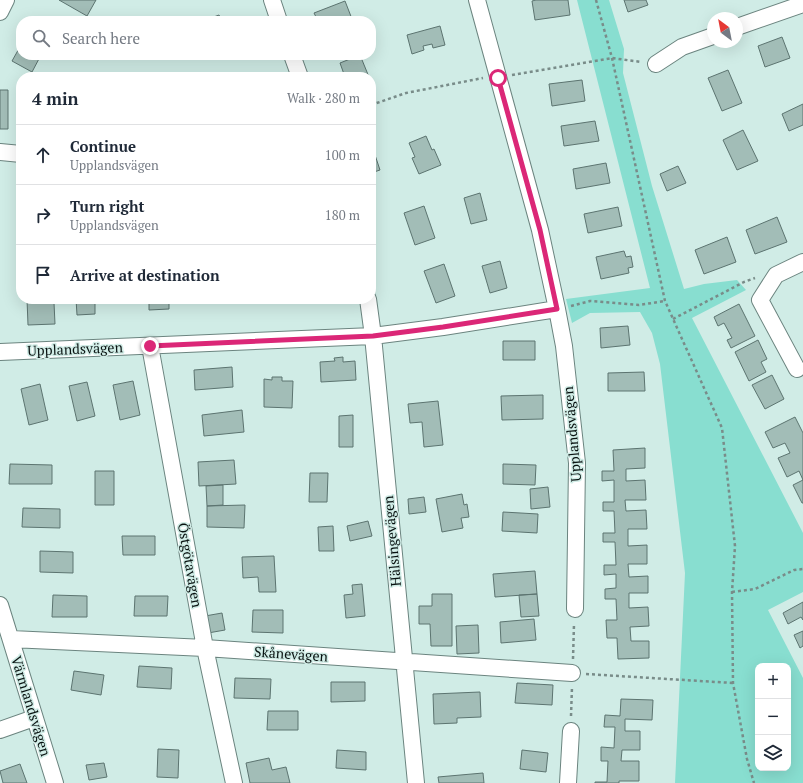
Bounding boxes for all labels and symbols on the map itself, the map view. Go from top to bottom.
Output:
north arrow [707,12,743,48]
route start [489,69,507,87]
street label: Upplandsvägen [27,337,124,360]
route end [141,337,159,355]
street label: Upplandsvägen [558,385,585,482]
street label: Hälsingevägen [378,494,405,587]
street label: Östgötavägen [174,521,207,609]
street label: Skånevägen [254,641,329,666]
street label: Värmlandsvägen [7,653,56,759]

